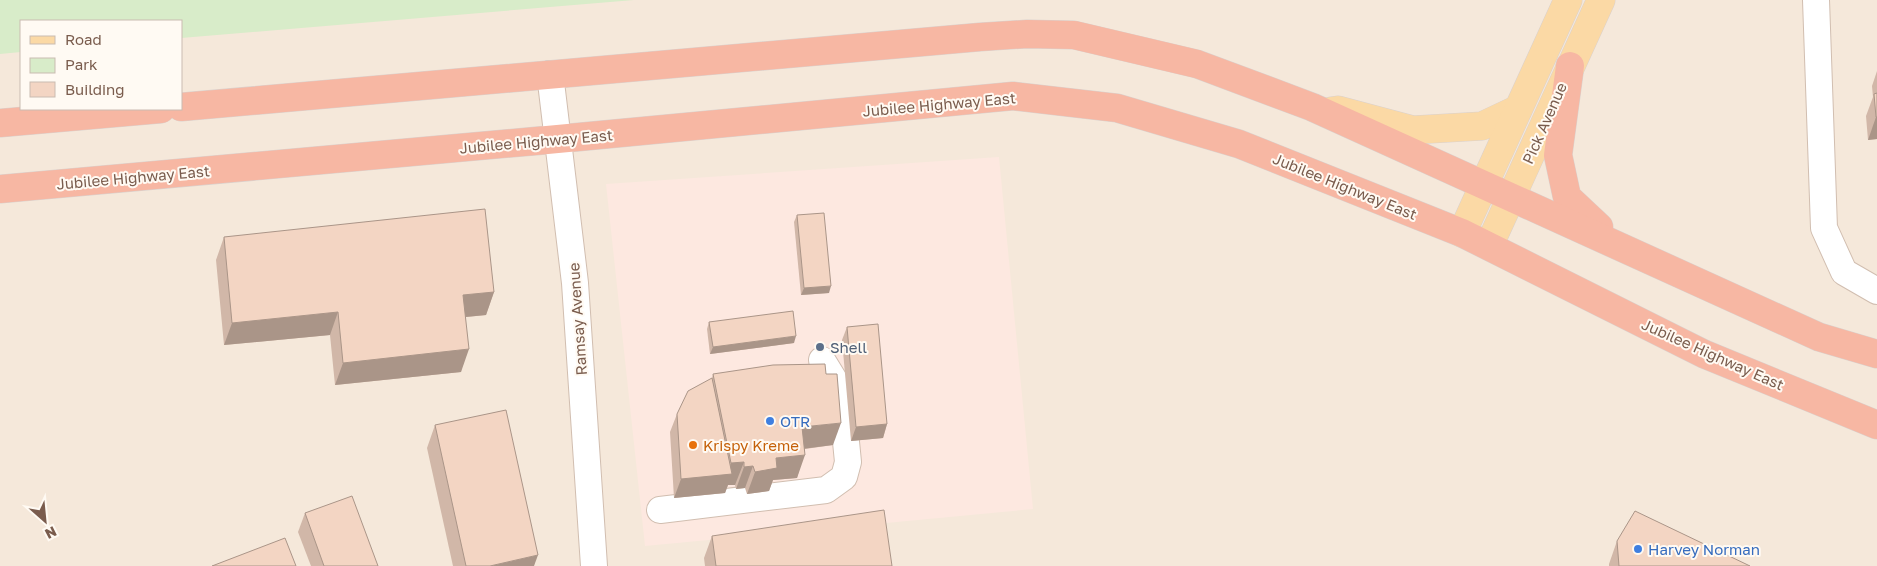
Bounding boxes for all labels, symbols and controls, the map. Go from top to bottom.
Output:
legend [20,20,182,110]
text: Road [65,30,102,48]
text: Park [65,55,98,73]
street label: Pick Avenue [1518,79,1570,166]
text: Building [65,80,125,98]
street label: Jubilee Highway East [862,88,1016,120]
street label: Jubilee Highway East [459,125,613,157]
street label: Jubilee Highway East [1270,149,1420,223]
street label: Jubilee Highway East [56,161,210,193]
street label: Ramsay Avenue [564,262,590,376]
street label: Jubilee Highway East [1639,315,1787,393]
place label: Shell [830,338,867,356]
marker: Shell [814,341,826,353]
place label: OTR [780,412,810,430]
marker: OTR [764,415,776,427]
place label: Krispy Kreme [703,436,799,454]
marker: Krispy Kreme [687,439,699,451]
north arrow [20,496,70,546]
text: N [43,523,60,543]
place label: Harvey Norman [1648,540,1760,558]
marker: Harvey Norman [1632,543,1644,555]

